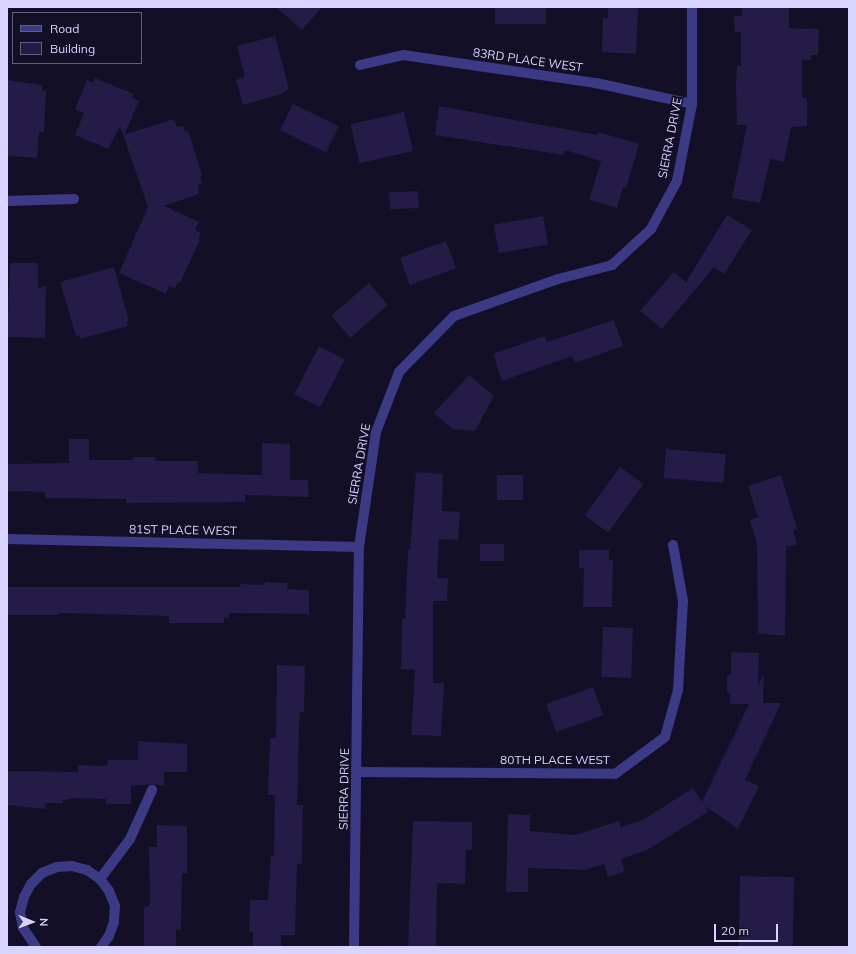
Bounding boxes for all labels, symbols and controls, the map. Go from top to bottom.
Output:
legend [12,12,142,64]
text: Road [50,21,79,36]
text: Building [50,41,95,56]
street label: 83RD PLACE WEST [472,45,584,75]
street label: SIERRA DRIVE [655,96,685,180]
street label: SIERRA DRIVE [345,422,373,506]
street label: 81ST PLACE WEST [129,522,237,538]
street label: SIERRA DRIVE [336,748,352,830]
street label: 80TH PLACE WEST [500,753,610,767]
north arrow [12,902,52,942]
scale bar [716,916,780,942]
text: N [37,918,51,926]
text: 20 m [721,923,749,938]

